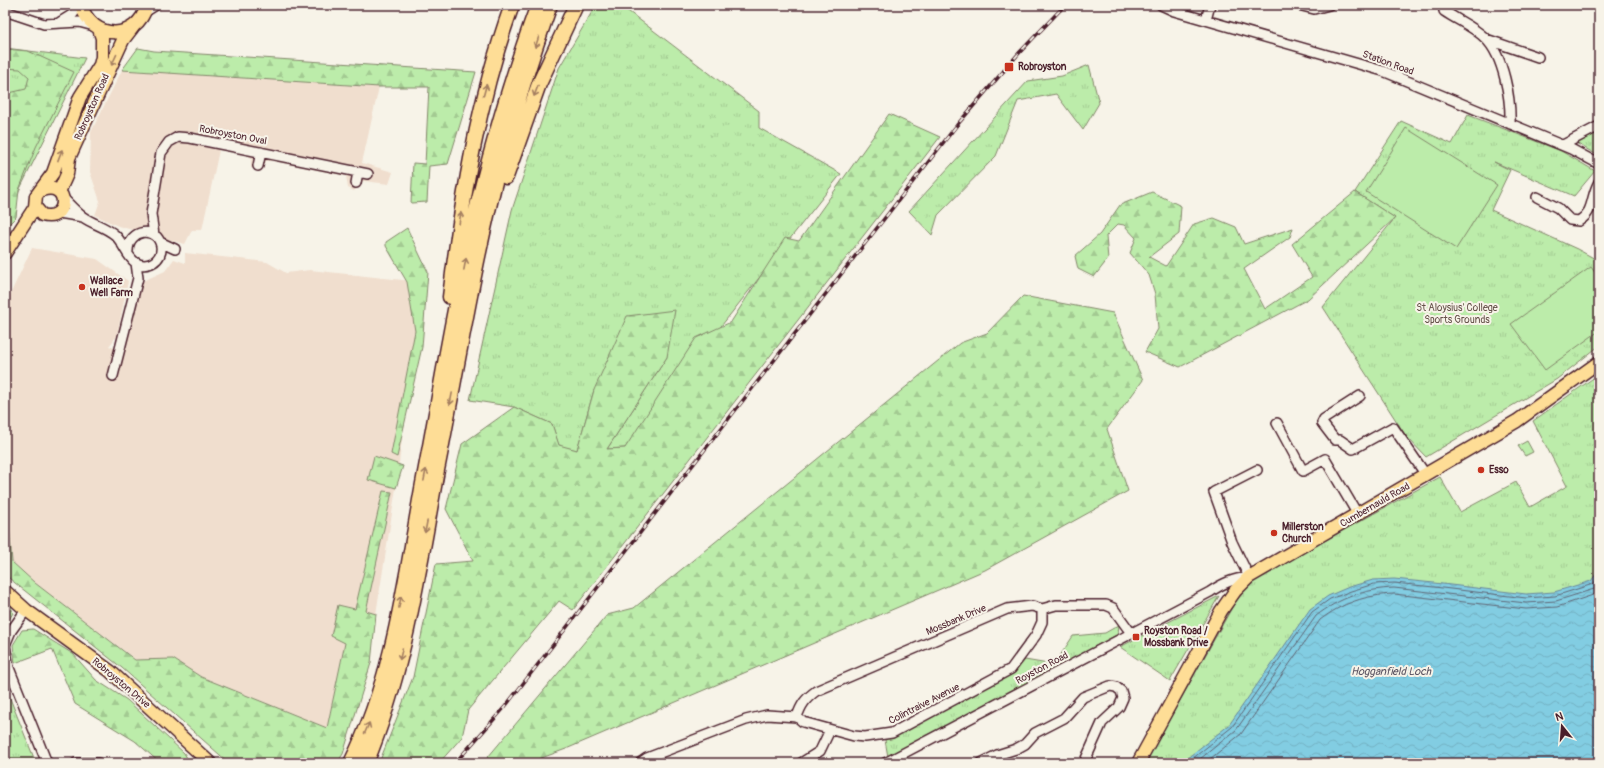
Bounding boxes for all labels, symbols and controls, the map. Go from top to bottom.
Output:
one-way arrow [533,35,540,48]
street label: Station Road [1361,48,1415,78]
one-way arrow [110,54,117,66]
marker: Robroyston [1003,61,1015,73]
place label: Robroyston [1018,61,1067,73]
street label: Robroyston Road [72,72,112,142]
one-way arrow [482,84,490,97]
one-way arrow [532,85,539,97]
street label: Robroyston Oval [198,123,268,147]
one-way arrow [56,150,64,162]
one-way arrow [456,211,464,224]
one-way arrow [461,258,469,271]
place label: Wallace Well Farm [90,275,133,299]
marker: Wallace Well Farm [77,282,87,292]
park label: St Aloysius' College Sports Grounds [1416,302,1498,326]
one-way arrow [447,392,455,405]
place label: Esso [1489,464,1509,476]
marker: Esso [1476,465,1486,475]
one-way arrow [421,468,429,481]
street label: Cumbernauld Road [1338,480,1412,530]
one-way arrow [422,520,430,533]
place label: Millerston Church [1282,521,1324,545]
marker: Millerston Church [1269,528,1279,538]
one-way arrow [397,596,405,609]
street label: Mossbank Drive [924,602,988,638]
place label: Royston Road / Mossbank Drive [1144,625,1209,649]
marker: Royston Road / Mossbank Drive [1131,632,1141,642]
one-way arrow [397,648,405,661]
street label: Royston Road [1014,649,1070,687]
street label: Robroyston Drive [90,655,152,711]
water label: Hogganfield Loch [1351,665,1432,678]
street label: Colintraive Avenue [887,681,961,727]
north arrow [1542,706,1582,746]
text: N [1554,709,1565,724]
one-way arrow [364,722,371,734]

